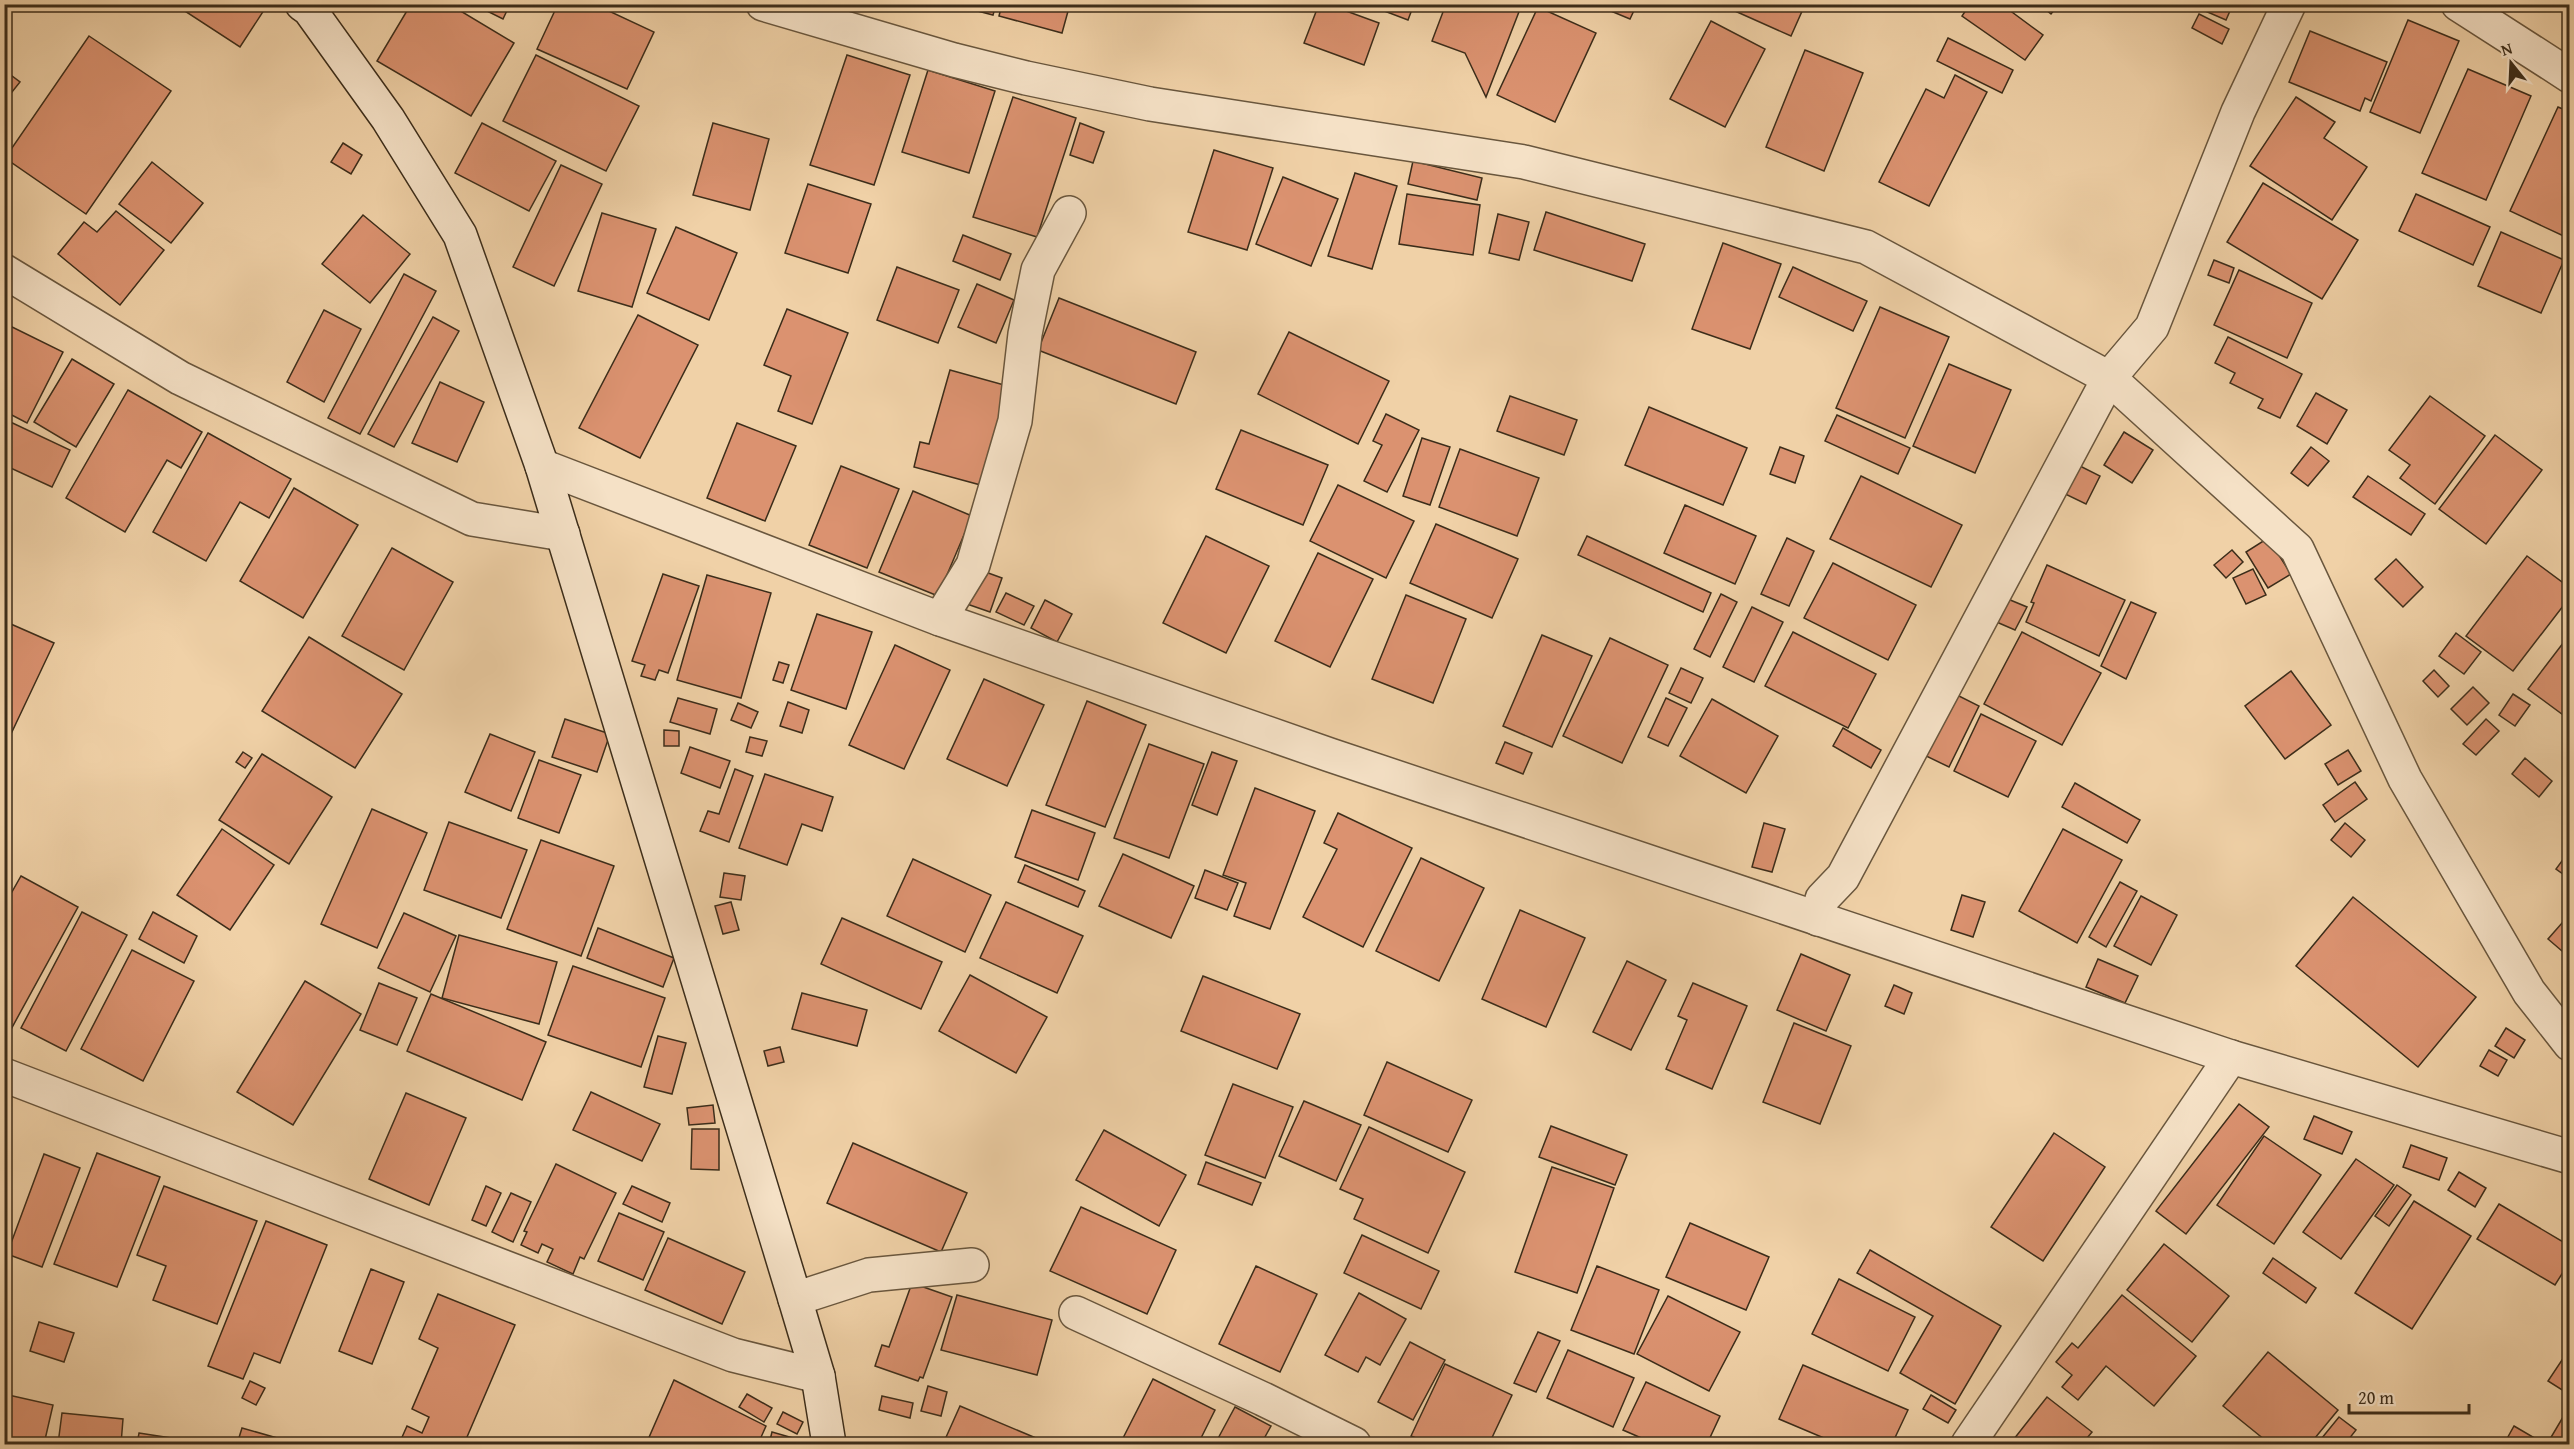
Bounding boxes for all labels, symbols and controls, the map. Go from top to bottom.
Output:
north arrow [2481,33,2541,93]
text: N [2498,36,2515,62]
scale bar [2349,1377,2469,1415]
text: 20 m [2358,1384,2394,1411]

